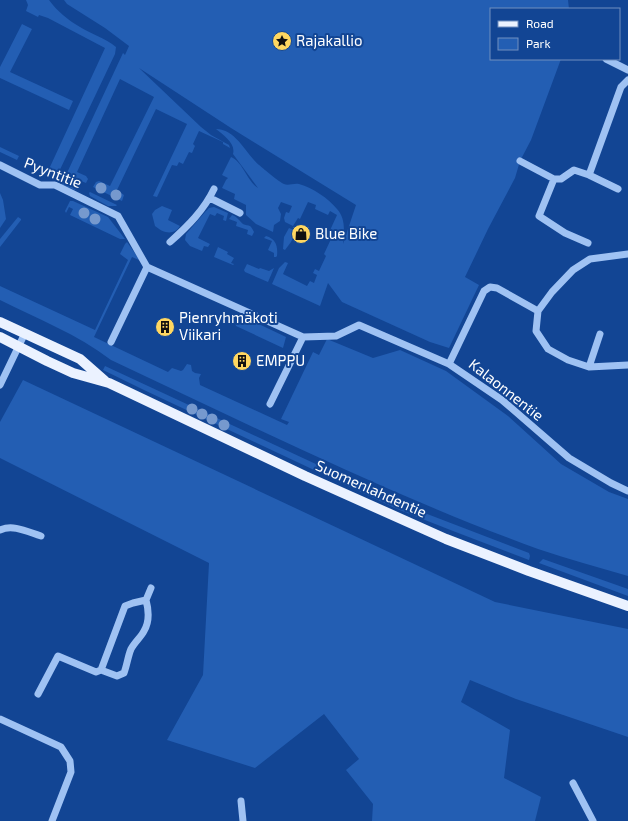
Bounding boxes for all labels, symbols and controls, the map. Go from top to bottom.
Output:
legend [490,8,620,60]
text: Road [526,16,554,30]
place icon: Rajakallio [271,30,293,52]
place label: Rajakallio [296,31,363,50]
text: Park [526,36,551,50]
street label: Pyyntitie [22,153,85,191]
shop icon: Blue Bike [290,223,312,245]
place label: Blue Bike [315,224,377,242]
place label: Pienryhmäkoti Viikari [179,308,278,343]
building icon: Pienryhmäkoti Viikari [154,316,176,338]
building icon: EMPPU [231,350,253,372]
place label: EMPPU [256,351,305,369]
street label: Kalaonnentie [466,354,548,424]
street label: Suomenlahdentie [313,456,430,521]

